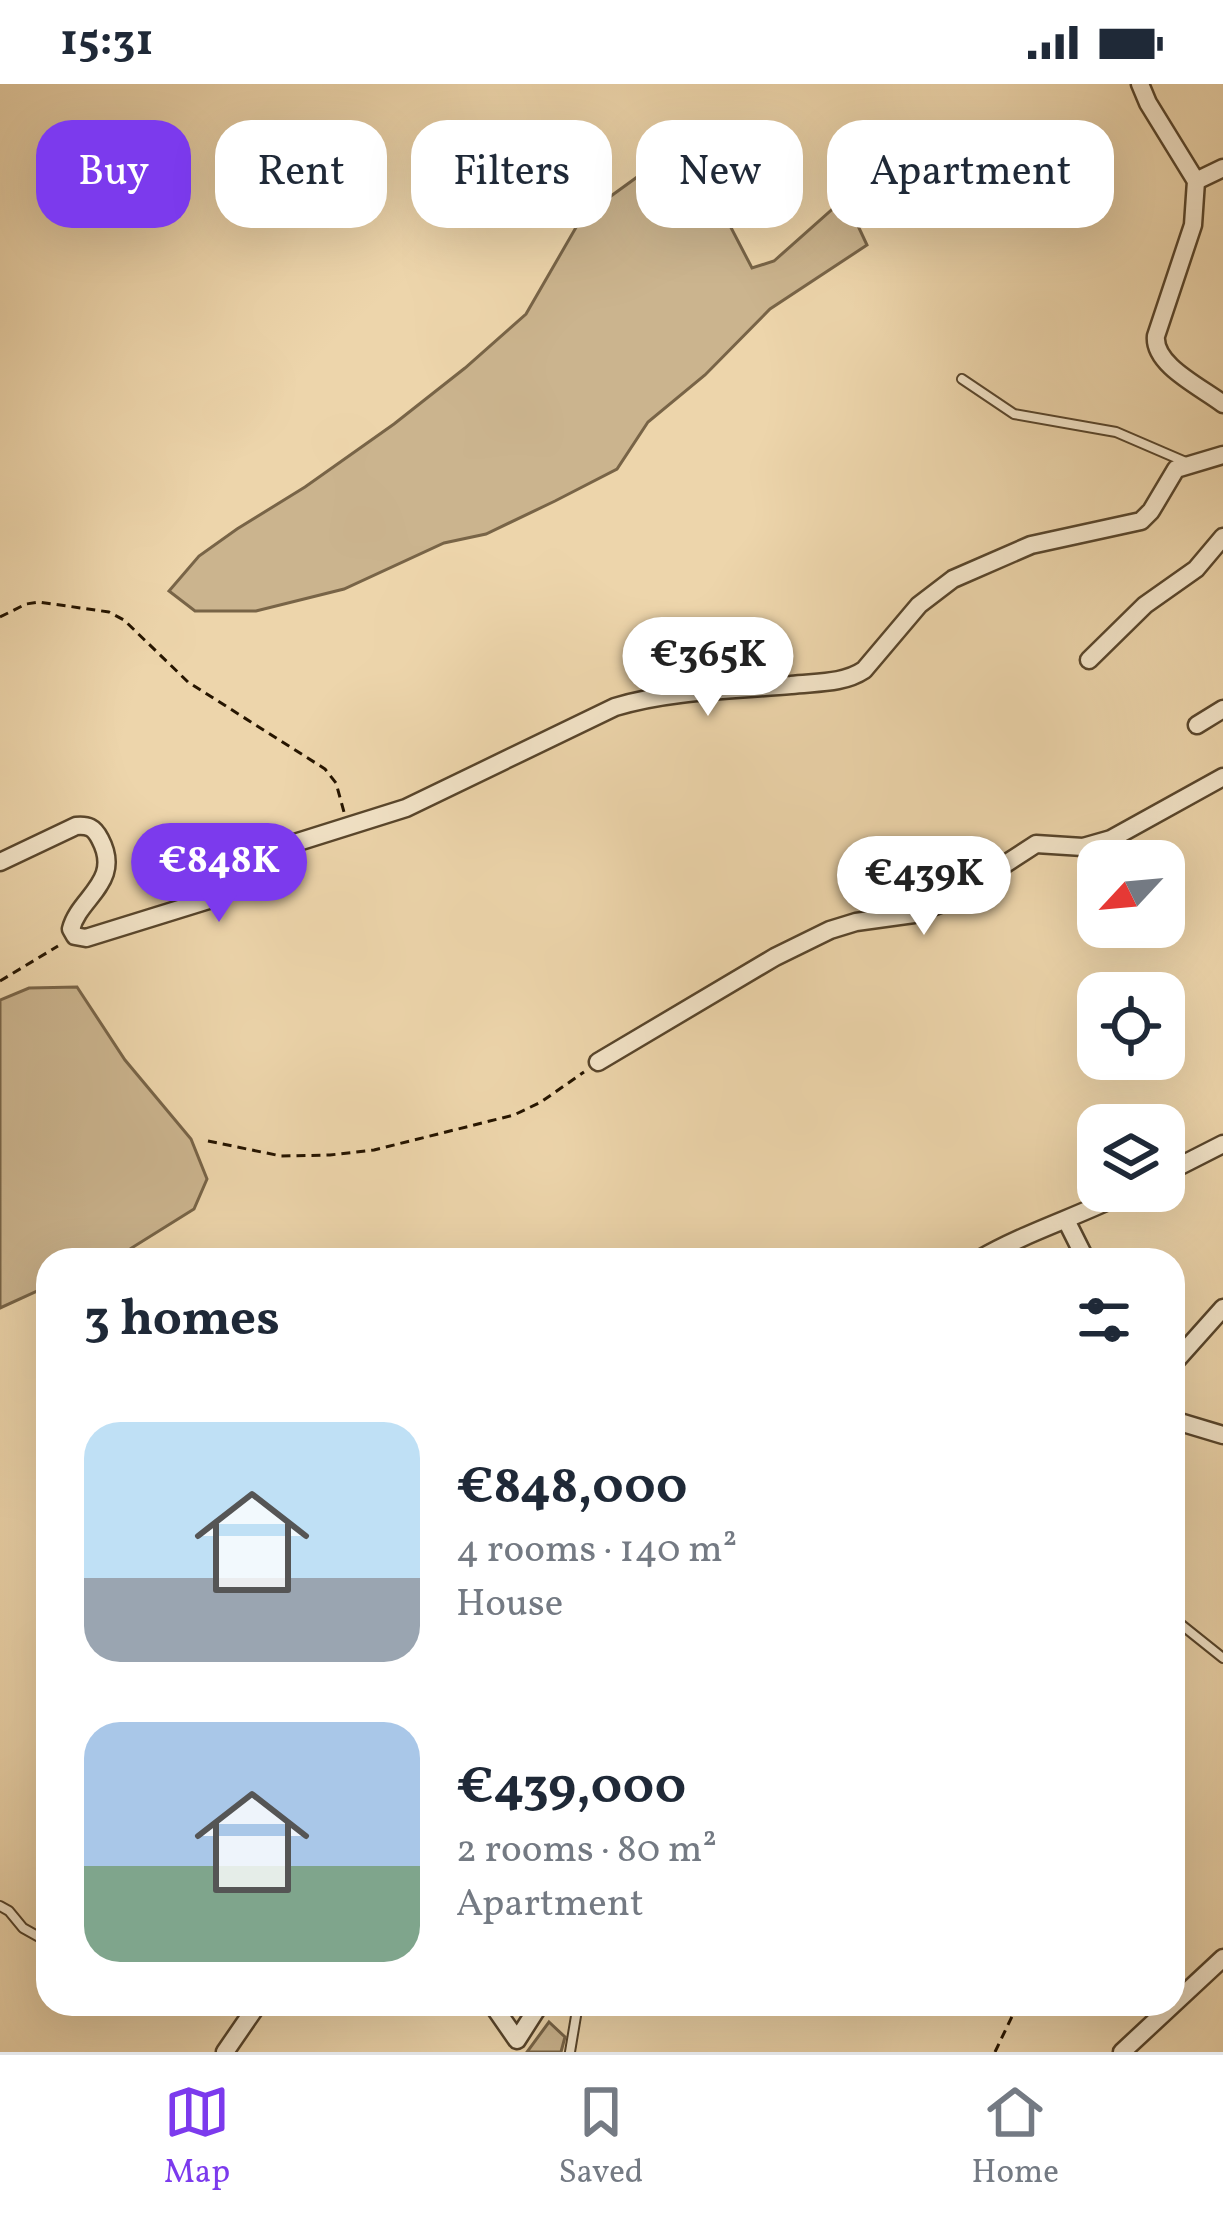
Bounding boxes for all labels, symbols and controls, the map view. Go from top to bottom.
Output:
text: 15:31 [60,11,154,74]
chip: Buy [36,120,191,228]
chip: Rent [215,120,387,228]
chip: Filters [411,120,612,228]
chip: New [636,120,803,228]
chip: Apartment [827,120,1114,228]
pin: €365K [624,617,792,719]
text: €365K [649,629,767,683]
pin: €848K [135,823,303,925]
text: €848K [158,835,280,889]
pin: €439K [840,836,1008,938]
north arrow [1077,840,1185,948]
map controls [1077,840,1185,1212]
text: €439K [864,848,984,902]
button: locate [1077,972,1185,1080]
button: layers [1077,1104,1185,1212]
text: 3 homes [84,1285,280,1356]
icon: filters [1071,1287,1137,1353]
text: €848,000 [456,1453,688,1524]
icon: home [180,1470,324,1614]
text: 4 rooms · 140 m² [456,1524,737,1578]
text: House [456,1578,563,1632]
text: €439,000 [456,1753,686,1824]
icon: home [180,1770,324,1914]
text: 2 rooms · 80 m² [456,1824,717,1878]
text: Apartment [456,1878,644,1932]
tab: Map [164,2079,230,2197]
tab: Saved [558,2079,643,2197]
tab: Home [972,2079,1059,2197]

